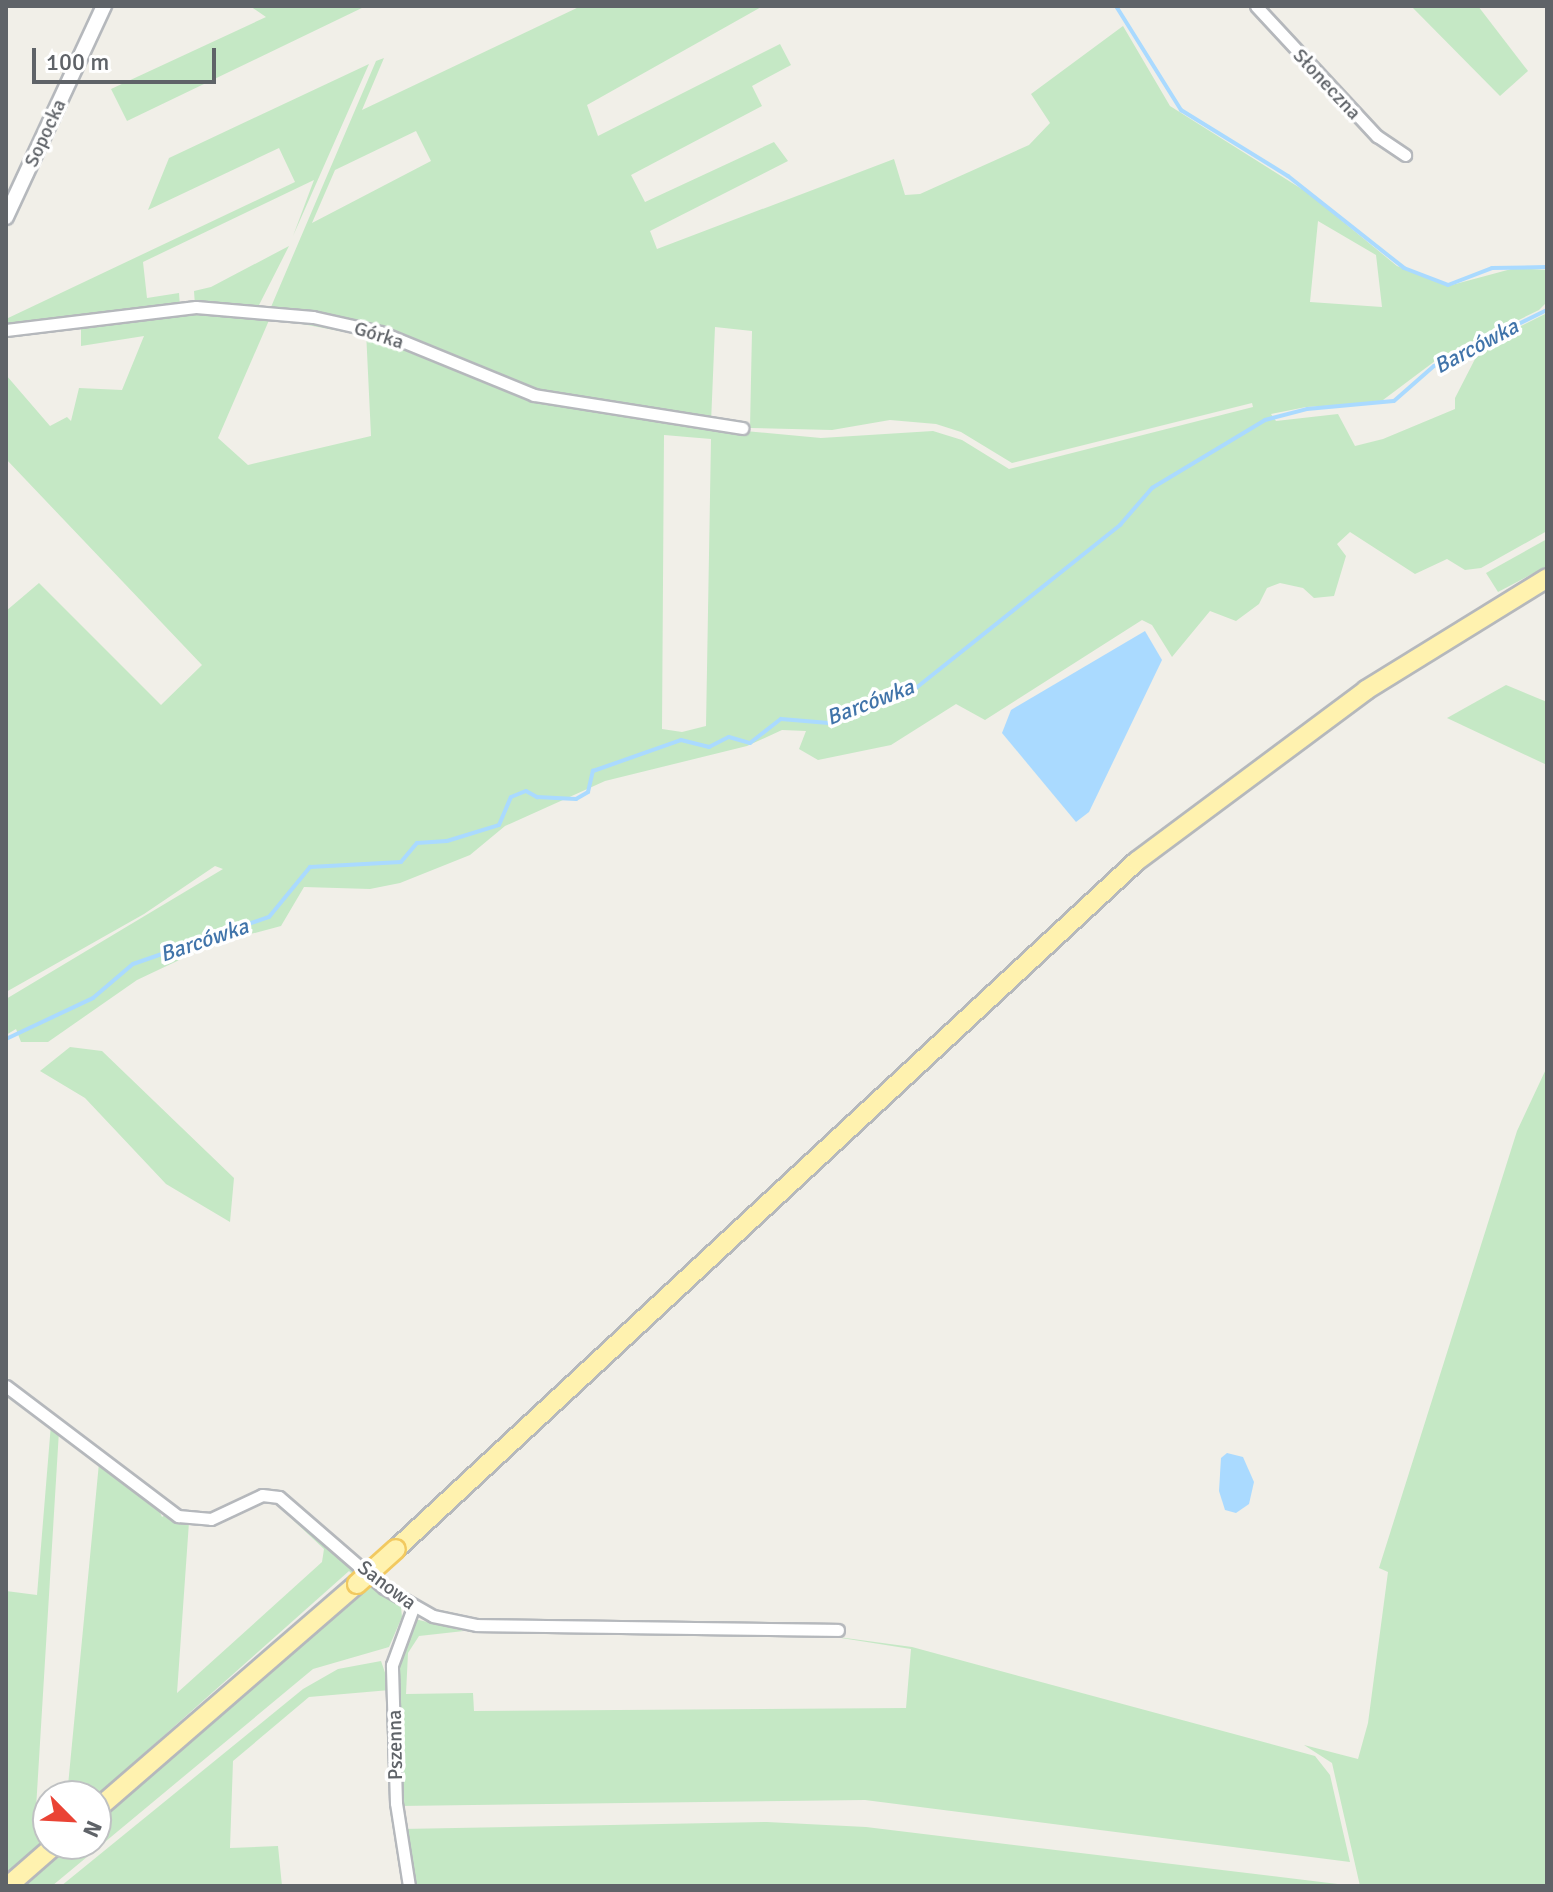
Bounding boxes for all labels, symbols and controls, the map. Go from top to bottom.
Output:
scale bar [36,32,220,82]
street label: Słoneczna [1288,43,1366,125]
text: 100 m [46,47,109,77]
street label: Sopocka [19,95,71,171]
water label: Barcówka [1429,313,1523,379]
street label: Górka [351,316,407,354]
water label: Barcówka [822,673,918,731]
water label: Barcówka [156,913,252,967]
street label: Sanowa [353,1555,421,1615]
street label: Pszenna [382,1710,408,1780]
north arrow [32,1780,112,1860]
text: N [77,1817,108,1842]

